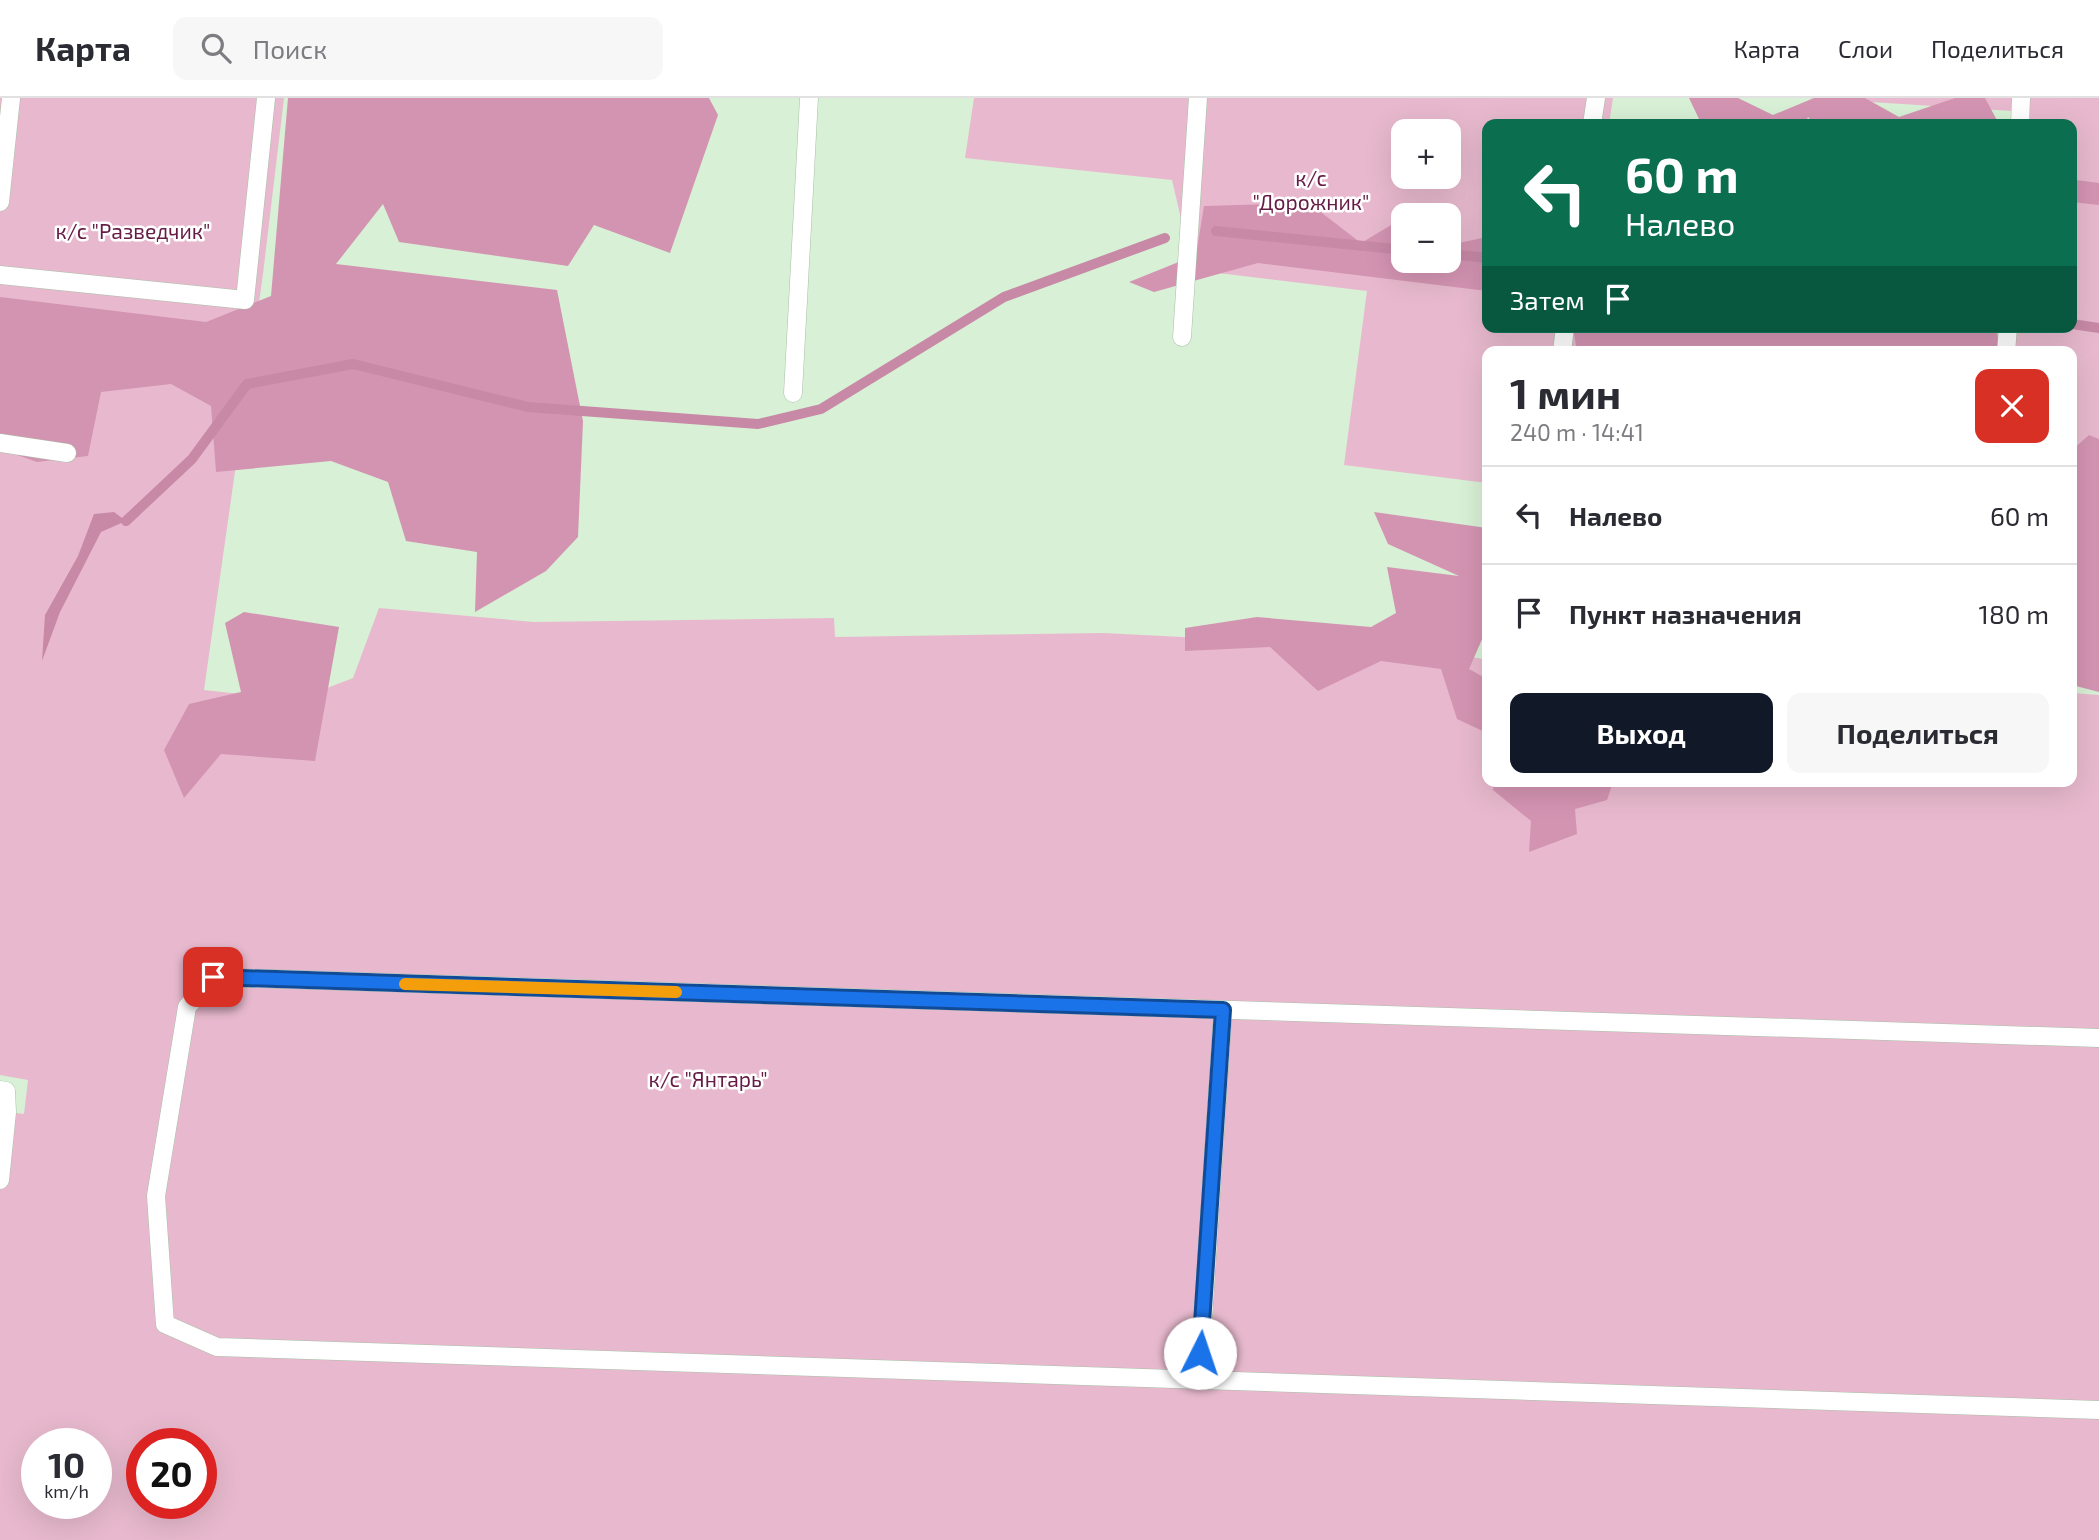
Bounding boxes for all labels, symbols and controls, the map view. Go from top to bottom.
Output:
search box [173,17,663,80]
text: Карта [35,28,131,68]
icon: search [197,29,235,67]
text: Поиск [253,33,327,64]
text: Карта [1733,34,1800,63]
text: Слои [1838,34,1893,63]
text: Поделиться [1931,34,2064,63]
map controls [1391,119,1461,273]
button: + [1391,119,1461,189]
text: 60 m [1625,144,1739,203]
icon: left [1510,147,1601,238]
park label: к/с "Дорожник" [1252,165,1370,214]
button: − [1391,203,1461,273]
text: Налево [1625,204,1735,242]
park label: к/с "Разведчик" [56,218,210,243]
icon: arrive [1599,280,1637,318]
text: Затем [1510,284,1585,315]
text: 1 мин [1510,367,1621,417]
button: close [1975,369,2049,443]
text: 240 m · 14:41 [1510,418,1644,446]
icon: left [1510,496,1548,534]
text: Налево [1569,500,1662,531]
text: 60 m [1990,500,2049,531]
icon: arrive [1510,594,1548,632]
text: Пункт назначения [1569,598,1802,629]
text: 180 m [1979,598,2049,629]
button: Выход [1510,693,1773,773]
button: Поделиться [1787,693,2049,773]
pin [183,947,243,1007]
icon: arrive [194,958,232,996]
park label: к/с "Янтарь" [648,1066,768,1091]
position arrow [1163,1316,1237,1390]
speed limit sign: 20 [126,1428,217,1519]
text: 10 [48,1443,85,1485]
text: km/h [44,1480,89,1502]

